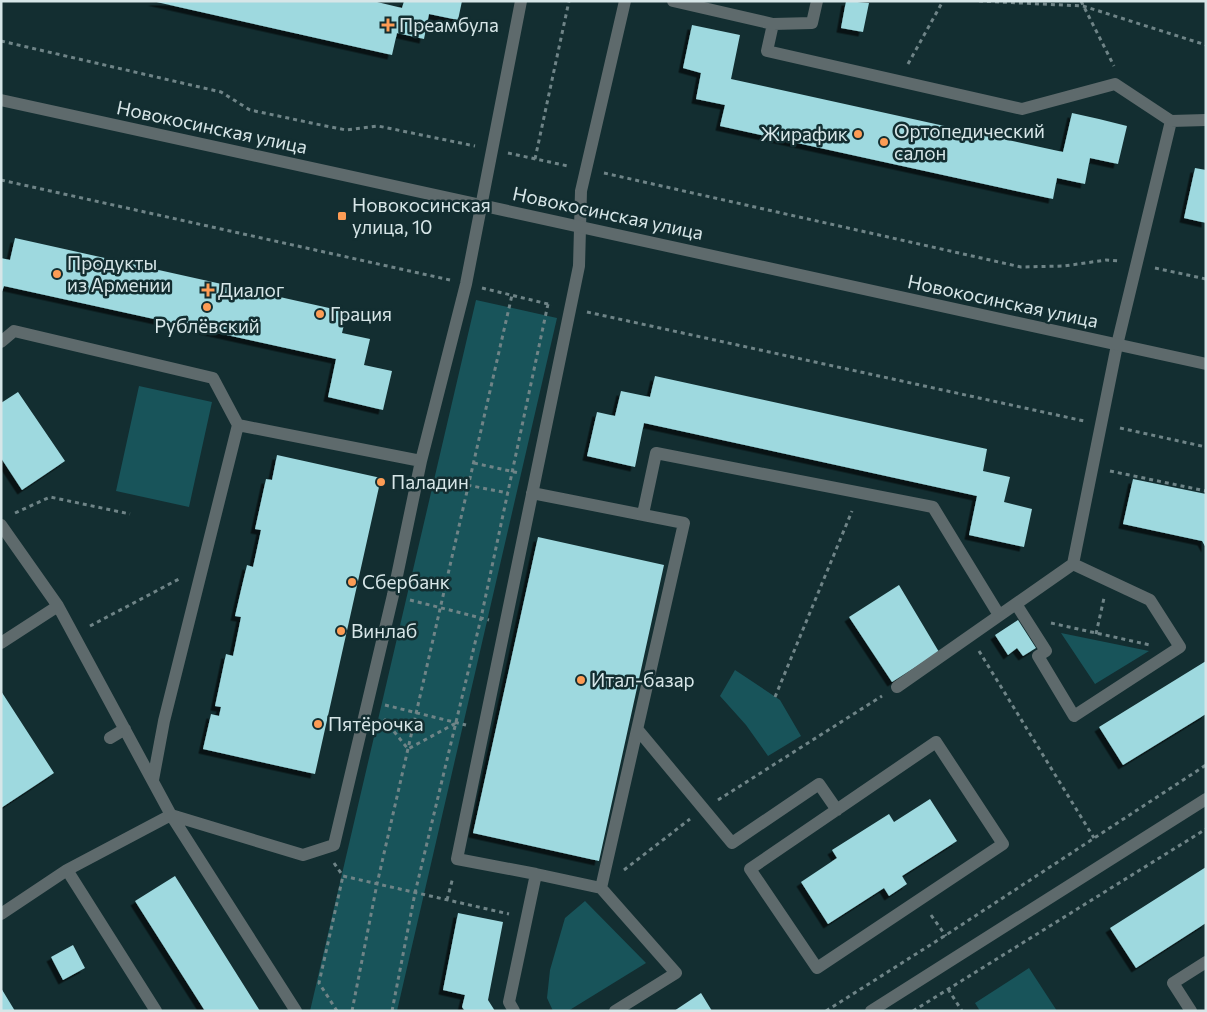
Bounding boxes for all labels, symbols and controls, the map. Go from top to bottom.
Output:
place label: Преамбула [399,13,499,36]
marker: Преамбула [381,18,395,32]
street label: Новокосинская улица [115,95,309,158]
place label: Ортопедический салон [894,119,1045,164]
place label: Жирафик [760,122,848,145]
marker: Жирафик [852,128,864,140]
marker: Ортопедический салон [878,136,890,148]
street label: Новокосинская улица [511,181,705,244]
place label: Новокосинская улица, 10 [352,193,491,238]
marker: Новокосинская улица, 10 [336,210,348,222]
place label: Продукты из Армении [67,251,171,296]
marker: Продукты из Армении [51,268,63,280]
street label: Новокосинская улица [906,269,1100,332]
place label: Диалог [218,278,284,301]
marker: Диалог [202,284,214,296]
marker: Рублёвский [201,301,213,313]
place label: Грация [330,302,392,325]
marker: Грация [314,308,326,320]
place label: Рублёвский [154,314,260,337]
place label: Паладин [391,470,469,493]
marker: Паладин [375,476,387,488]
place label: Сбербанк [362,570,450,593]
marker: Сбербанк [346,576,358,588]
place label: Винлаб [351,619,417,642]
marker: Винлаб [335,625,347,637]
place label: Итал-базар [591,668,695,691]
marker: Итал-базар [575,674,587,686]
place label: Пятёрочка [328,712,424,735]
marker: Пятёрочка [312,718,324,730]

